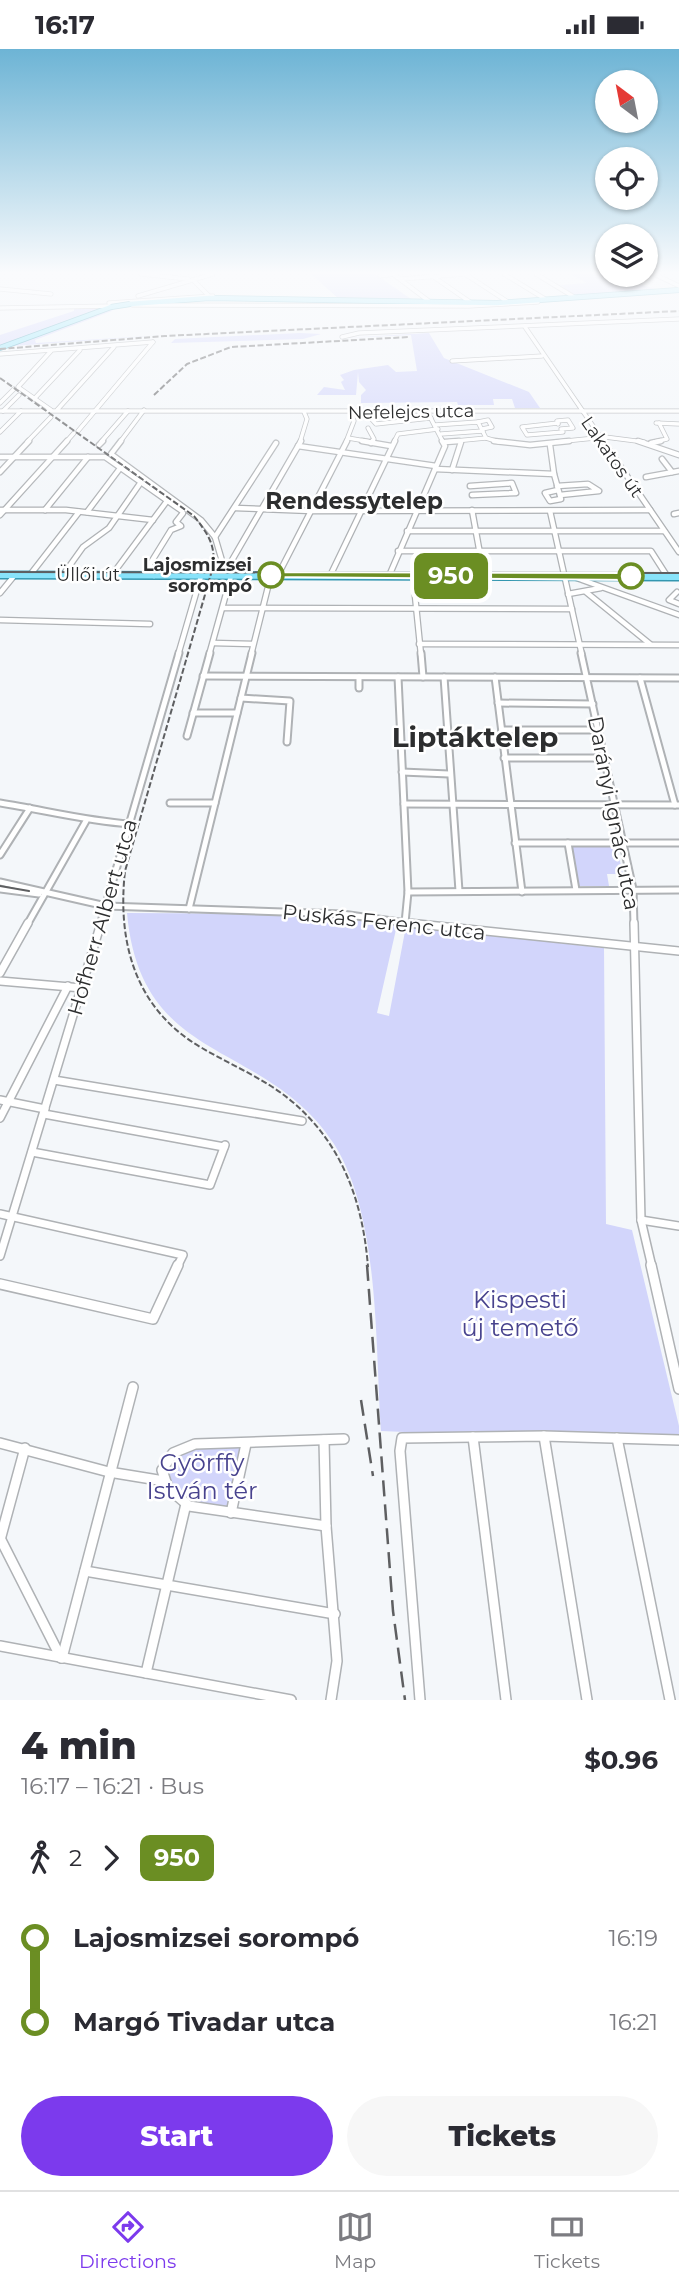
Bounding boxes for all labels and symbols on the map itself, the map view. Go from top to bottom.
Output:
north arrow [595,70,658,133]
street label: Nefelejcs utca [348,400,474,424]
street label: Lakatos út [576,412,648,502]
district label: Rendessytelep [265,487,443,515]
line badge: 950 [411,553,491,599]
place label: Lajosmizsei sorompó [143,554,252,597]
marker: Lajosmizsei sorompó [258,562,284,588]
unlabelled marker [618,563,644,589]
street label: Üllői út [56,564,120,586]
street label: Darányi Ignác utca [583,714,645,912]
district label: Liptáktelep [392,720,558,754]
street label: Hofherr Albert utca [62,816,142,1018]
street label: Puskás Ferenc utca [281,899,487,945]
park label: Kispesti új temető [461,1285,579,1342]
park label: Györffy István tér [146,1448,258,1505]

